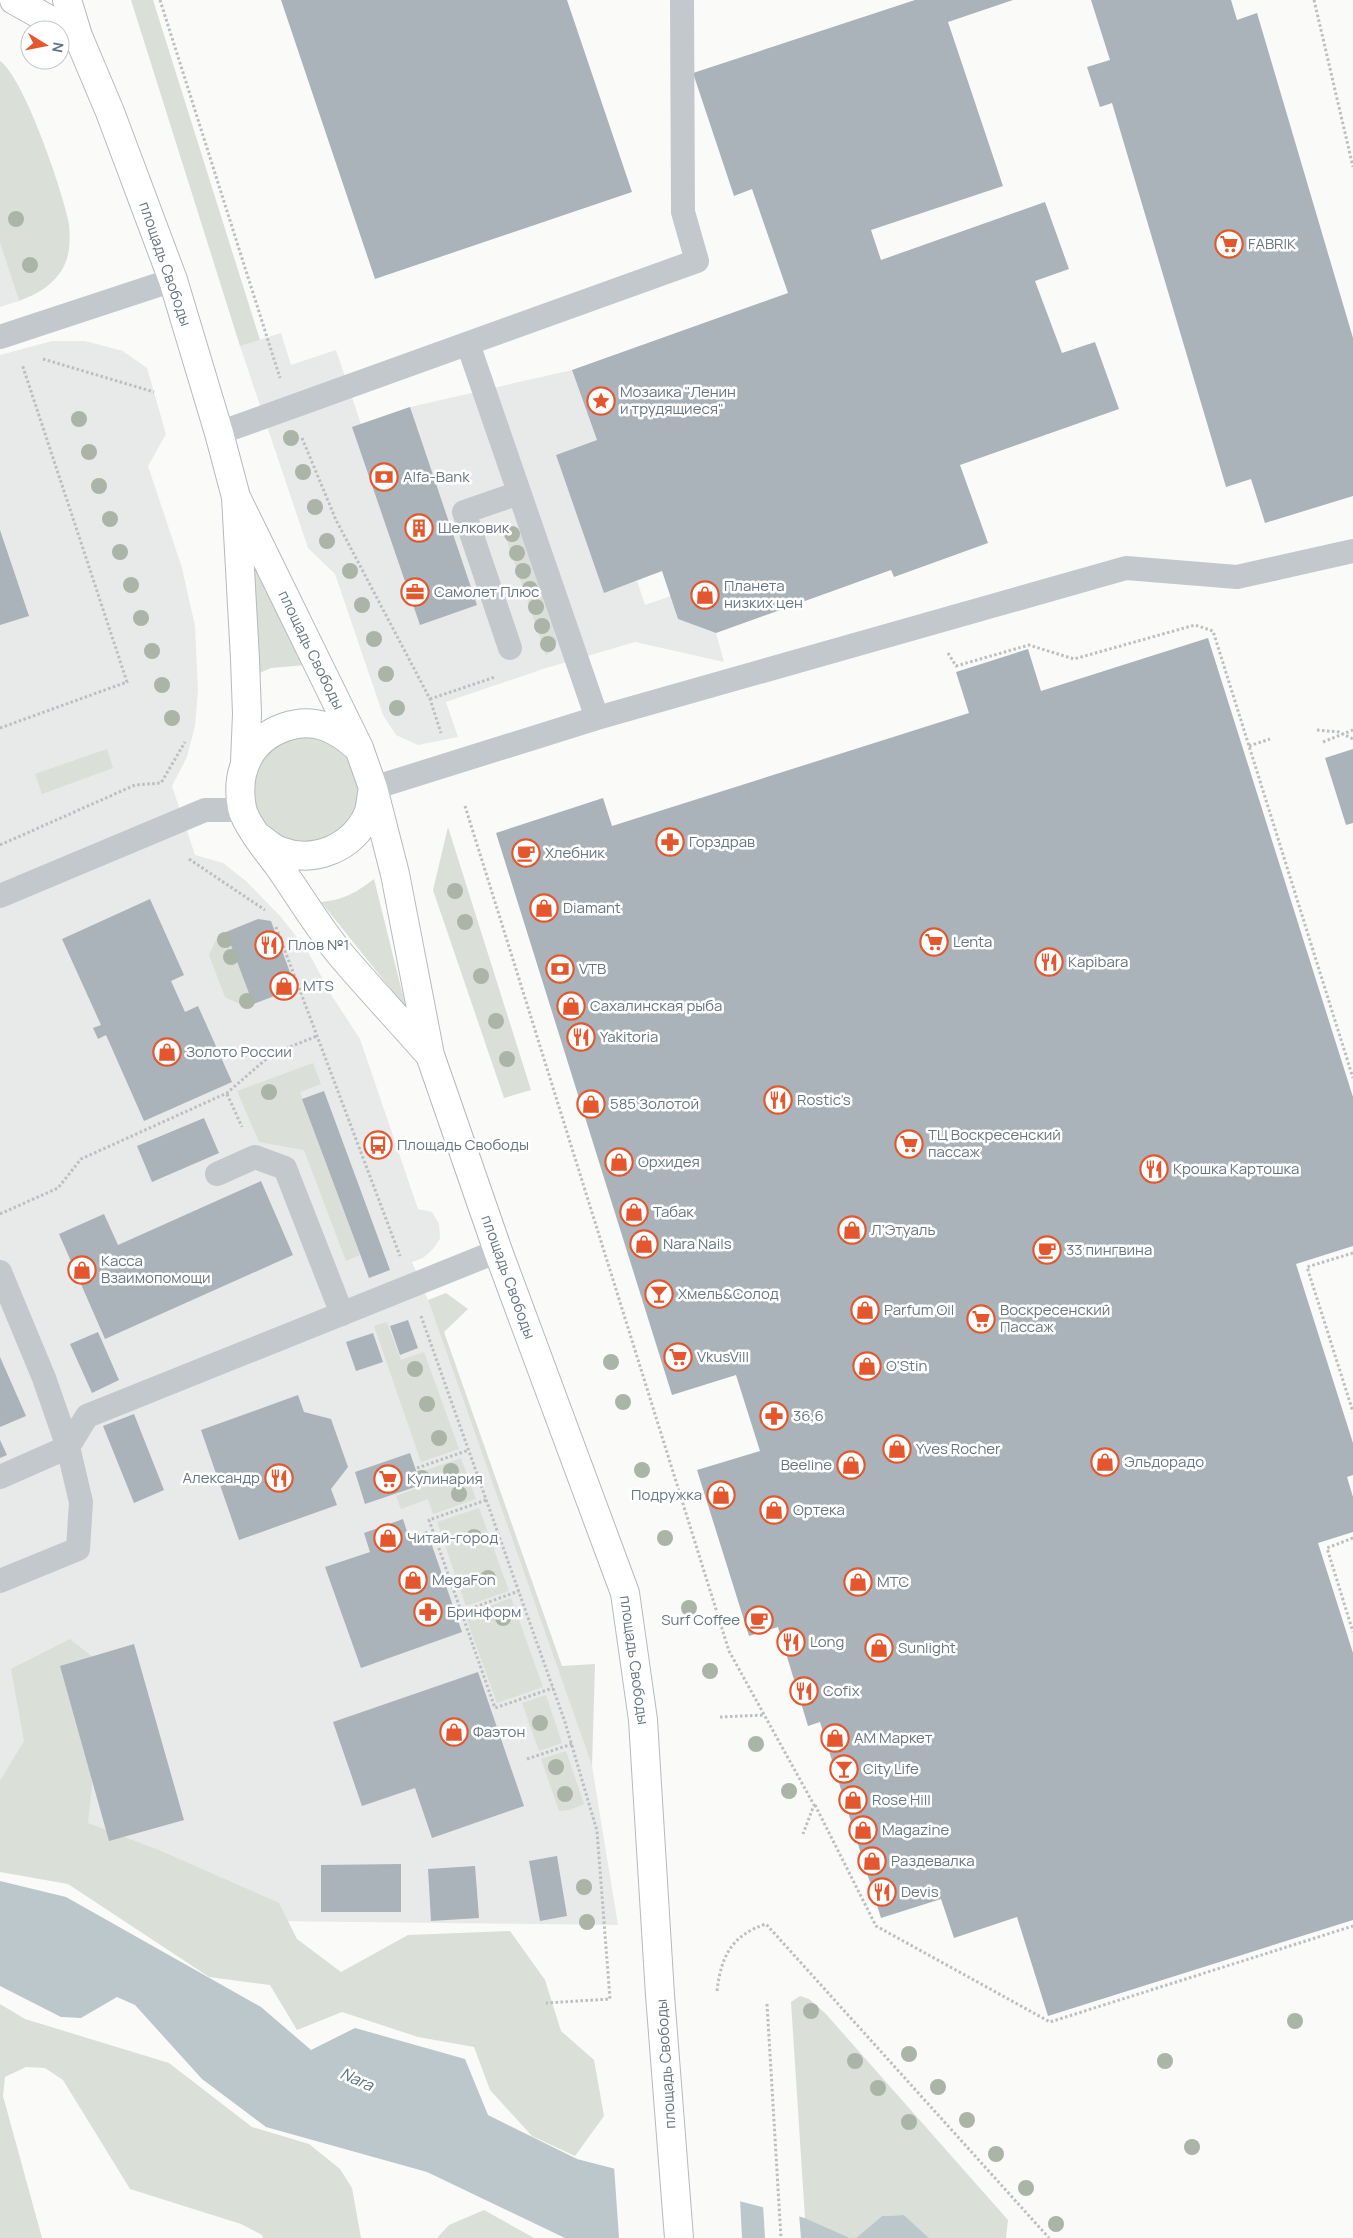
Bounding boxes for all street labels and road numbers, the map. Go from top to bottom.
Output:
street label: площадь Свободы [134,199,197,329]
street label: площадь Свободы [273,587,349,713]
street label: площадь Свободы [476,1212,541,1342]
street label: площадь Свободы [615,1594,654,1726]
street label: площадь Свободы [650,1998,681,2130]

